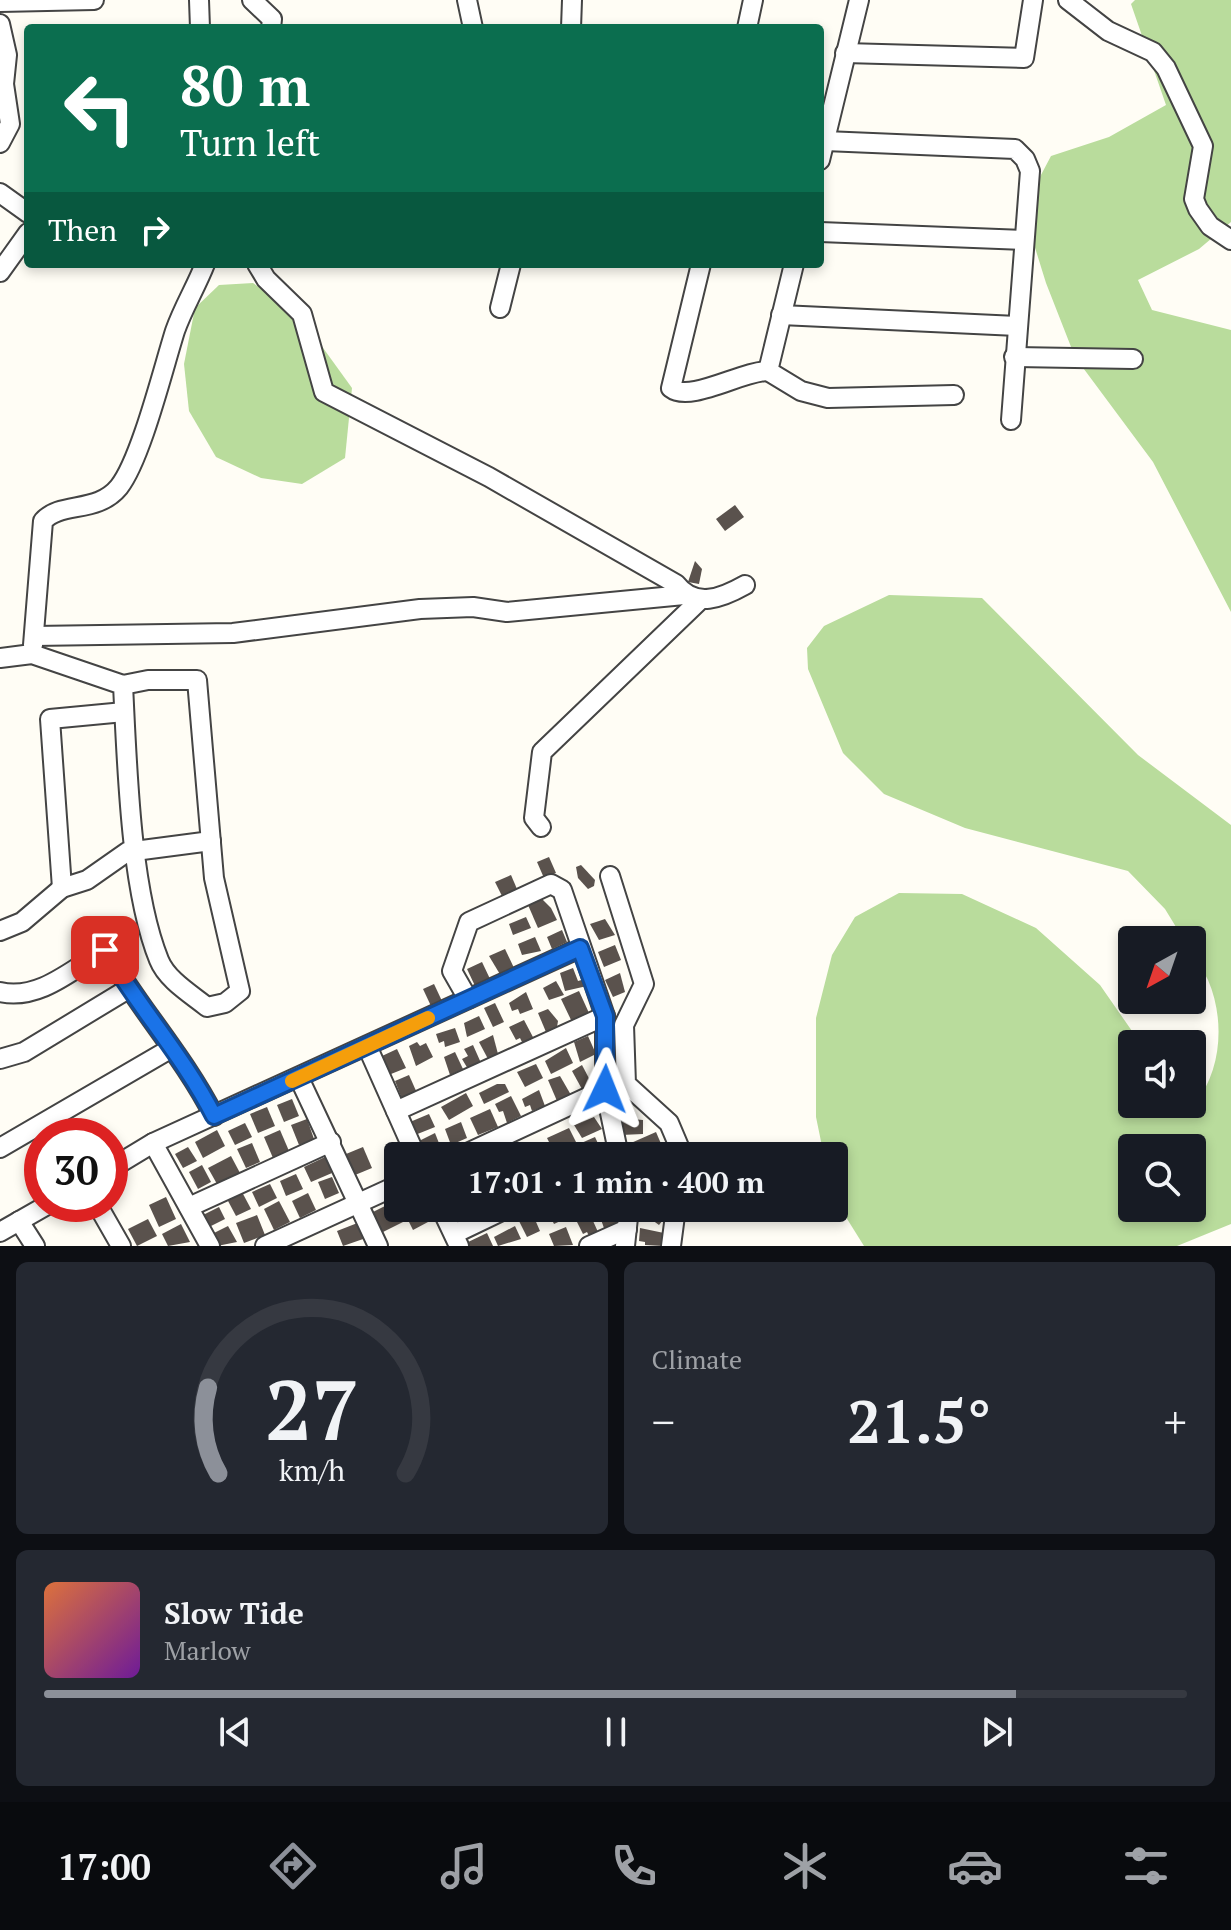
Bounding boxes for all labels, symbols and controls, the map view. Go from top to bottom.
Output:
text: 80 m [180,48,310,122]
icon: left [48,56,152,160]
text: Turn left [180,119,320,166]
icon: right [133,208,177,252]
text: Then [48,210,117,250]
pin [71,916,139,984]
north arrow [1118,926,1206,1014]
map controls [1118,926,1206,1222]
icon: arrive [83,928,127,972]
button: sound [1118,1030,1206,1118]
position arrow [563,1047,647,1131]
speed limit sign: 30 [24,1118,128,1222]
button: search [1118,1134,1206,1222]
text: 17:01 · 1 min · 400 m [468,1162,764,1202]
text: Climate [652,1342,742,1376]
text: 27 [265,1354,359,1464]
text: 21.5° [847,1381,991,1460]
text: − [652,1392,675,1451]
text: + [1164,1392,1187,1451]
text: km/h [279,1451,345,1489]
text: Slow Tide [164,1593,304,1633]
text: Marlow [164,1633,250,1667]
icon: previous [213,1710,257,1754]
icon: pause [594,1710,638,1754]
icon: next [975,1710,1019,1754]
icon: directions [265,1838,321,1894]
icon: music [436,1838,492,1894]
icon: phone [606,1838,662,1894]
icon: climate [777,1838,833,1894]
icon: car [947,1838,1003,1894]
icon: filters [1118,1838,1174,1894]
text: 17:00 [57,1843,151,1890]

